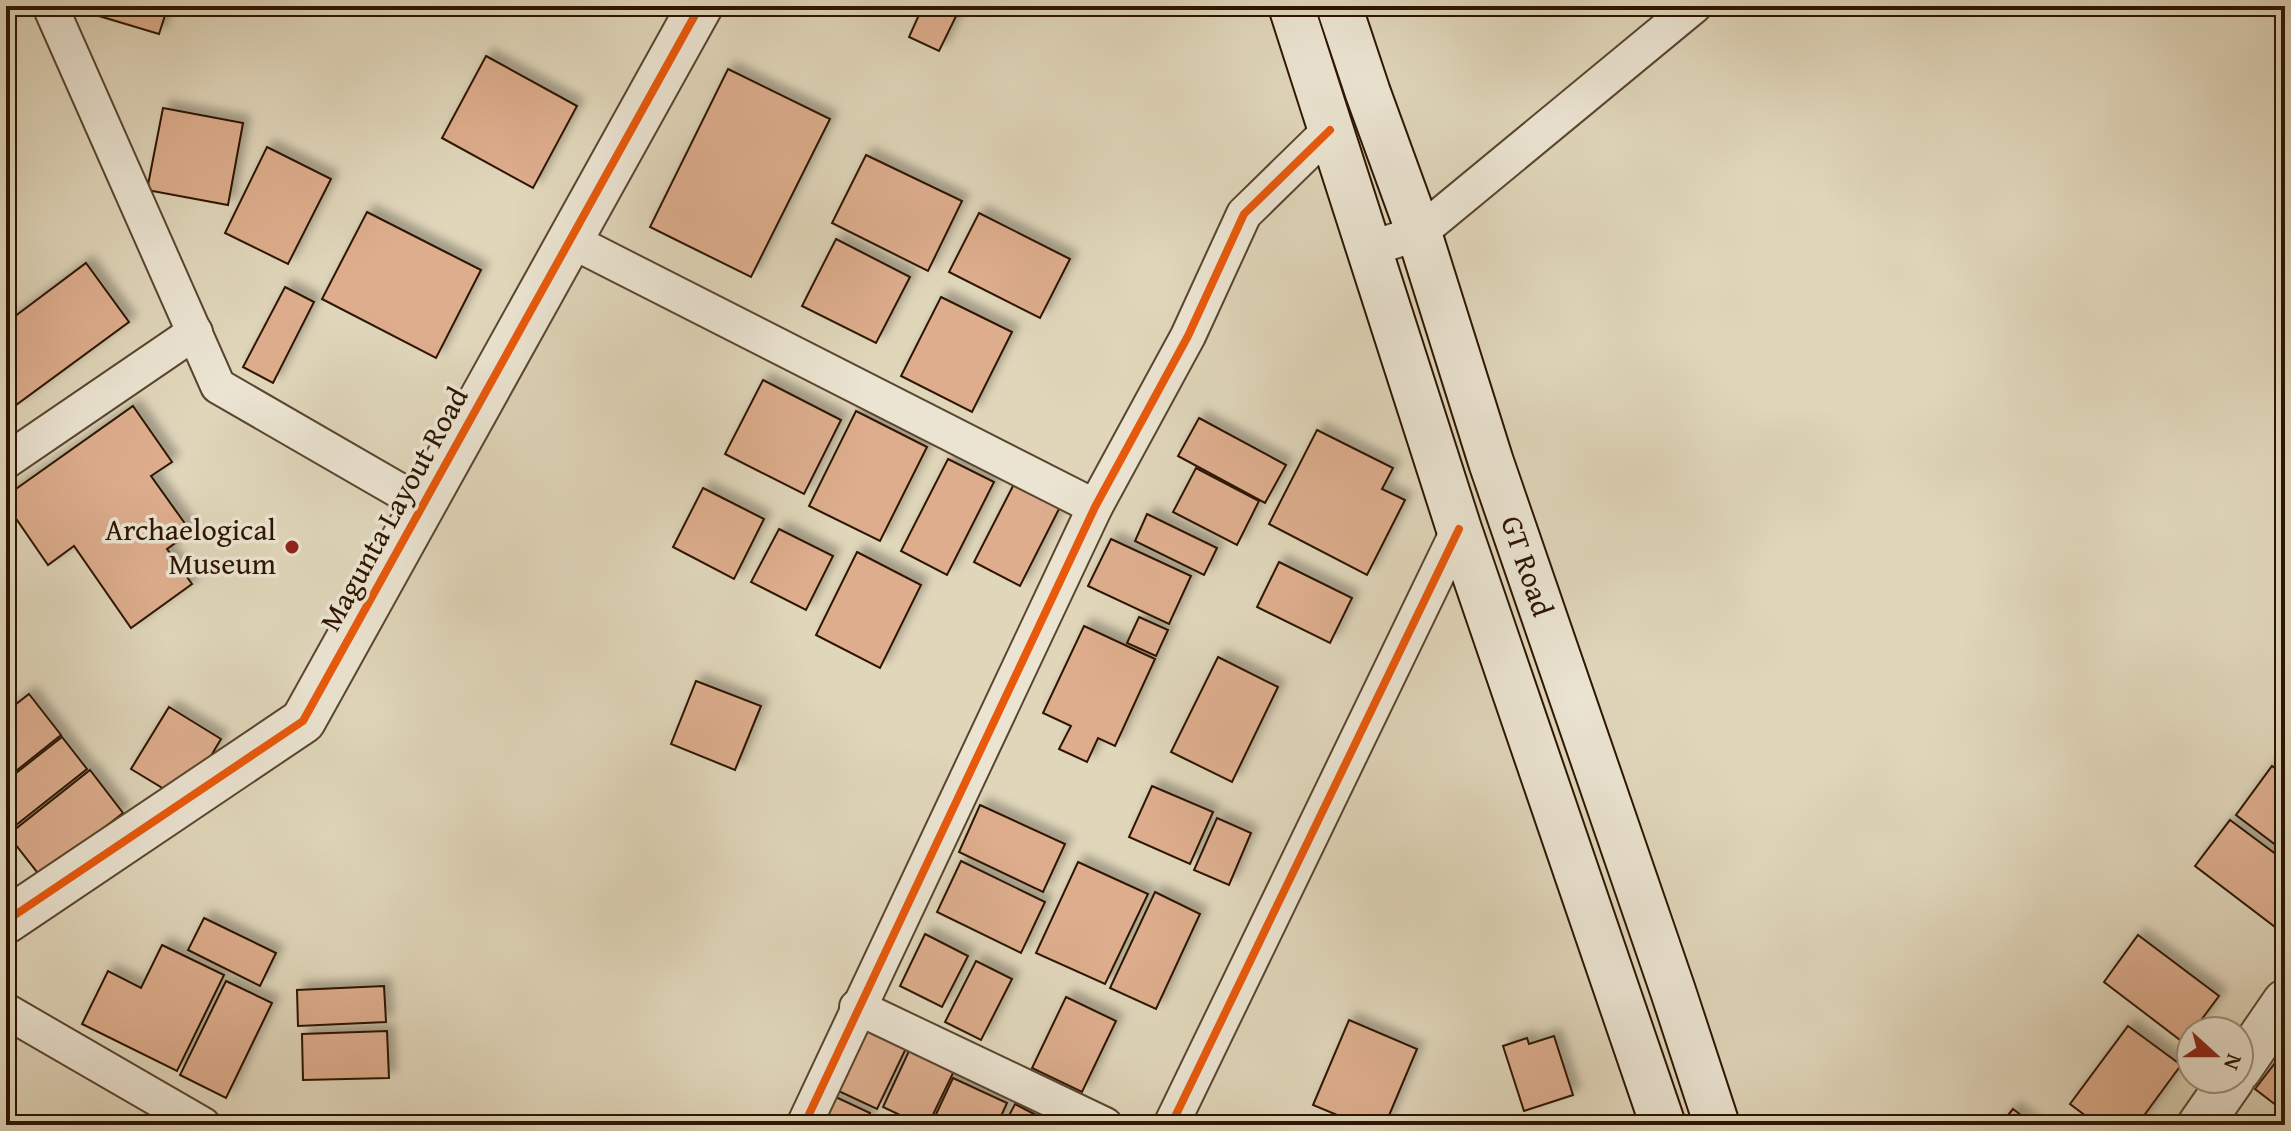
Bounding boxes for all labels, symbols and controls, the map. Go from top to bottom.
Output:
street label: Magunta Layout Road [308,379,478,638]
place label: Archaelogical Museum [105,507,276,585]
street label: GT Road [1490,509,1566,622]
marker: Archaelogical Museum [283,538,301,556]
north arrow [2175,1015,2255,1095]
text: N [2216,1050,2251,1075]

